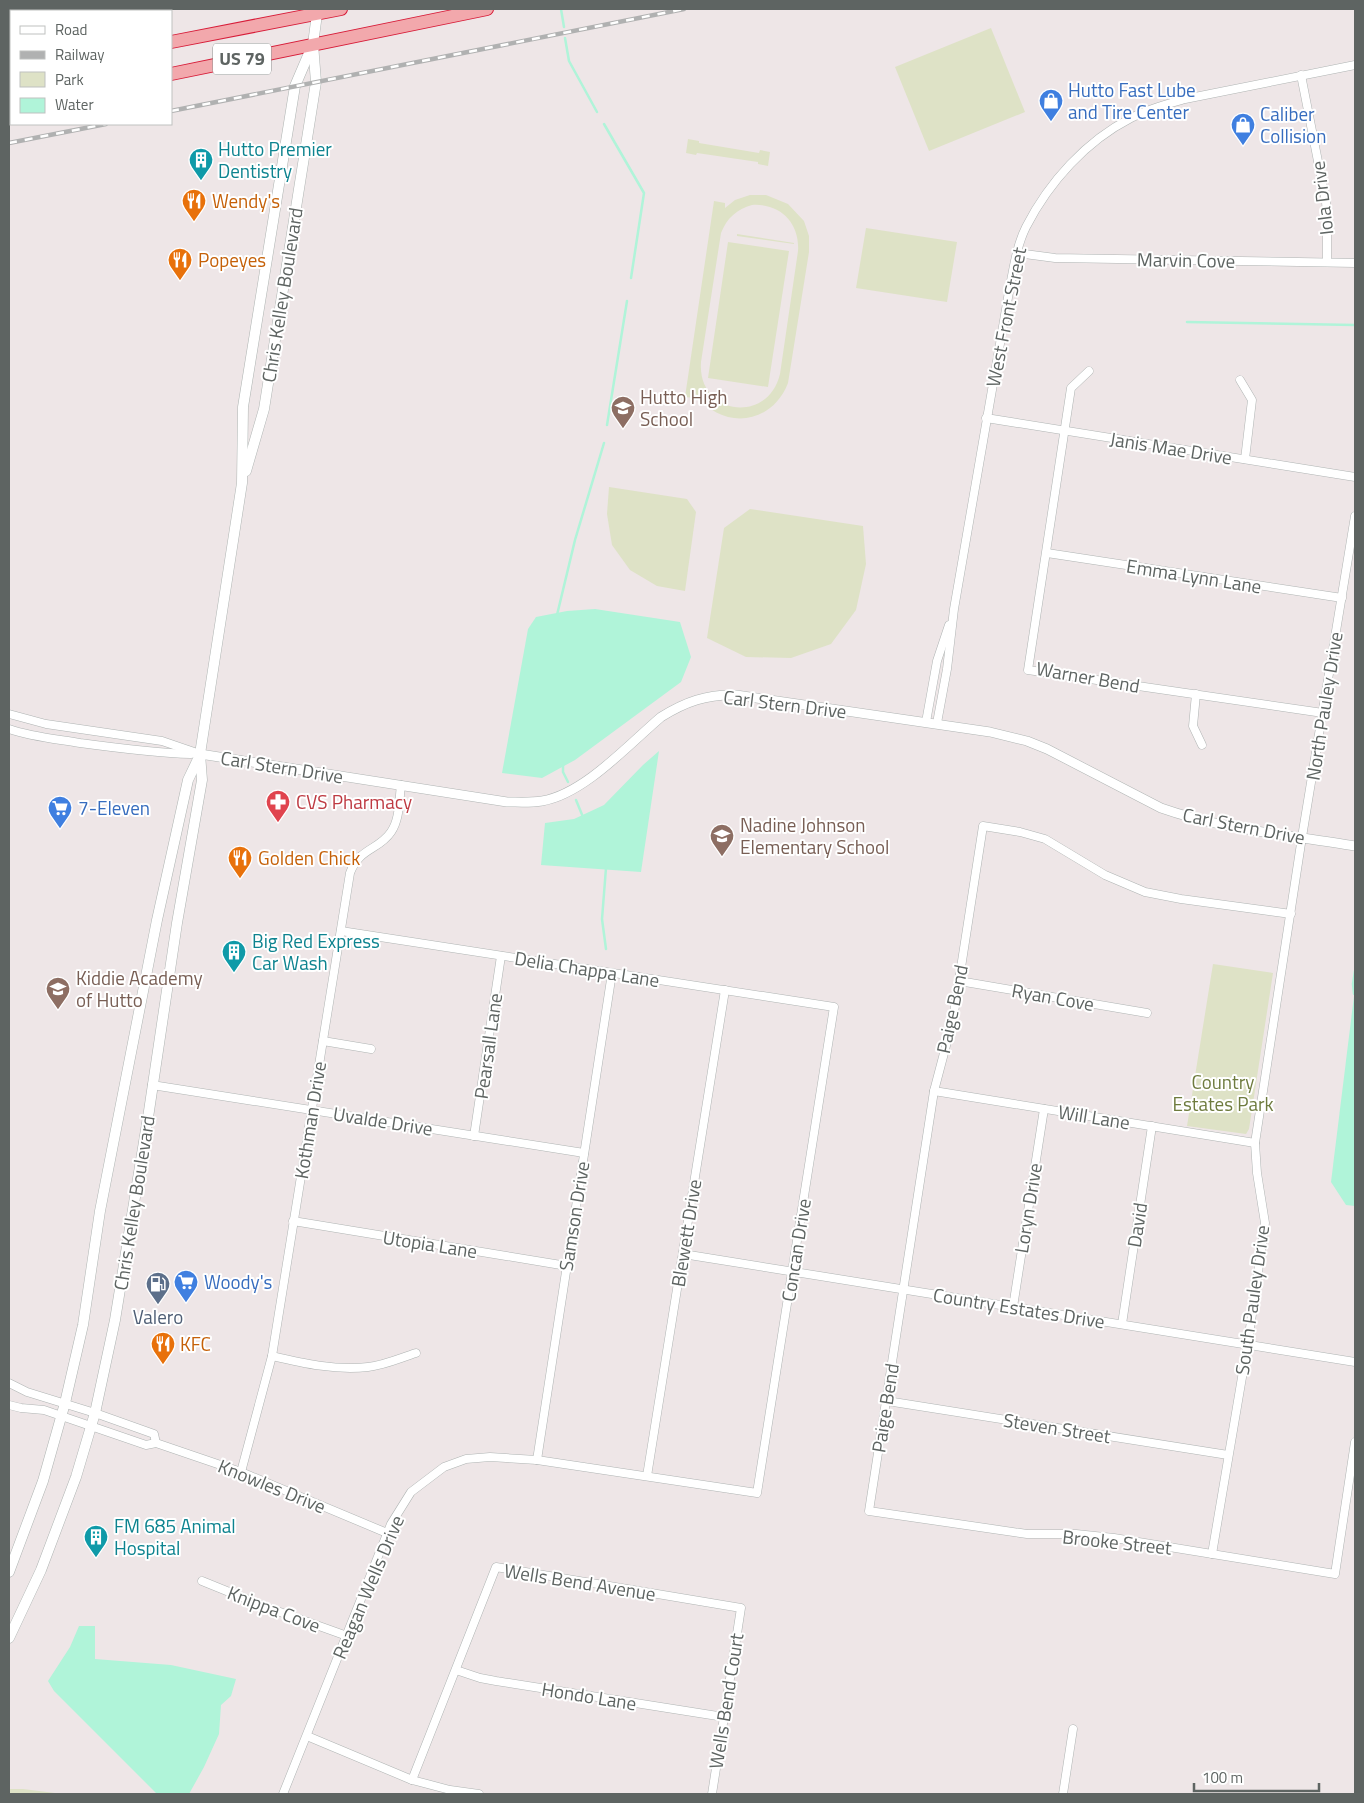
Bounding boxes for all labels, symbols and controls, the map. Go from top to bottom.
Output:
legend [10,10,172,125]
text: Road [55,18,87,41]
text: Railway [55,43,105,66]
road number: US 79 [213,44,271,74]
text: Park [55,68,84,91]
place label: Hutto Fast Lube and Tire Center [1068,75,1196,126]
shop icon: Hutto Fast Lube and Tire Center [1038,88,1064,122]
text: Water [55,93,94,116]
place label: Caliber Collision [1260,99,1326,150]
shop icon: Caliber Collision [1230,112,1256,146]
place label: Hutto Premier Dentistry [218,134,332,185]
building icon: Hutto Premier Dentistry [188,147,214,181]
street label: Iola Drive [1303,159,1340,237]
place label: Wendy's [212,186,280,215]
restaurant icon: Wendy's [181,188,207,222]
street label: Chris Kelley Boulevard [253,205,310,384]
street label: West Front Street [978,244,1033,389]
street label: Marvin Cove [1137,244,1235,275]
place label: Popeyes [198,245,266,274]
restaurant icon: Popeyes [167,247,193,281]
place label: Hutto High School [640,382,727,433]
school or university icon: Hutto High School [610,395,636,429]
street label: Janis Mae Drive [1108,424,1234,471]
street label: Emma Lynn Lane [1124,551,1264,600]
street label: North Pauley Drive [1297,630,1350,782]
street label: Warner Bend [1034,653,1142,700]
street label: Carl Stern Drive [722,682,848,725]
street label: Carl Stern Drive [219,742,346,791]
place label: CVS Pharmacy [296,787,412,816]
pharmacy icon: CVS Pharmacy [265,789,291,823]
place label: 7-Eleven [78,793,150,822]
supermarket icon: 7-Eleven [47,795,73,829]
street label: Carl Stern Drive [1181,799,1308,852]
place label: Nadine Johnson Elementary School [740,810,889,861]
school or university icon: Nadine Johnson Elementary School [709,823,735,857]
place label: Golden Chick [258,843,360,872]
restaurant icon: Golden Chick [227,845,253,879]
place label: Big Red Express Car Wash [252,926,380,977]
building icon: Big Red Express Car Wash [221,939,247,973]
street label: Delia Chappa Lane [513,943,662,994]
street label: Paige Bend [928,962,975,1056]
place label: Kiddie Academy of Hutto [76,963,203,1014]
street label: Ryan Cove [1010,975,1097,1018]
school or university icon: Kiddie Academy of Hutto [45,976,71,1010]
street label: Pearsall Lane [466,991,509,1101]
street label: Kothman Drive [286,1059,333,1181]
park label: Country Estates Park [1172,1067,1274,1118]
street label: Will Lane [1056,1097,1132,1136]
street label: Uvalde Drive [331,1098,435,1143]
street label: Chris Kelley Boulevard [105,1113,162,1292]
street label: Samson Drive [551,1159,596,1273]
street label: Loryn Drive [1006,1161,1049,1255]
street label: Blewett Drive [663,1177,708,1289]
street label: Concan Drive [773,1196,818,1304]
street label: David [1119,1200,1154,1249]
street label: Utopia Lane [381,1222,479,1265]
street label: South Pauley Drive [1227,1223,1276,1377]
place label: Woody's [204,1267,273,1296]
supermarket icon: Woody's [173,1269,199,1303]
fuel station icon: Valero [145,1271,171,1305]
street label: Country Estates Drive [931,1280,1107,1335]
place label: Valero [133,1302,183,1331]
place label: KFC [180,1329,211,1358]
restaurant icon: KFC [150,1331,176,1365]
street label: Paige Bend [863,1361,906,1455]
street label: Steven Street [1001,1405,1113,1450]
street label: Knowles Drive [214,1451,330,1520]
street label: Reagan Wells Drive [324,1510,411,1663]
place label: FM 685 Animal Hospital [114,1511,236,1562]
street label: Brooke Street [1061,1521,1173,1562]
building icon: FM 685 Animal Hospital [83,1524,109,1558]
street label: Wells Bend Avenue [502,1555,658,1608]
street label: Knippa Cove [224,1578,325,1640]
street label: Wells Bend Court [700,1631,751,1771]
street label: Hondo Lane [540,1674,639,1717]
scale bar [1194,1760,1319,1792]
text: 100 m [1202,1766,1243,1789]

